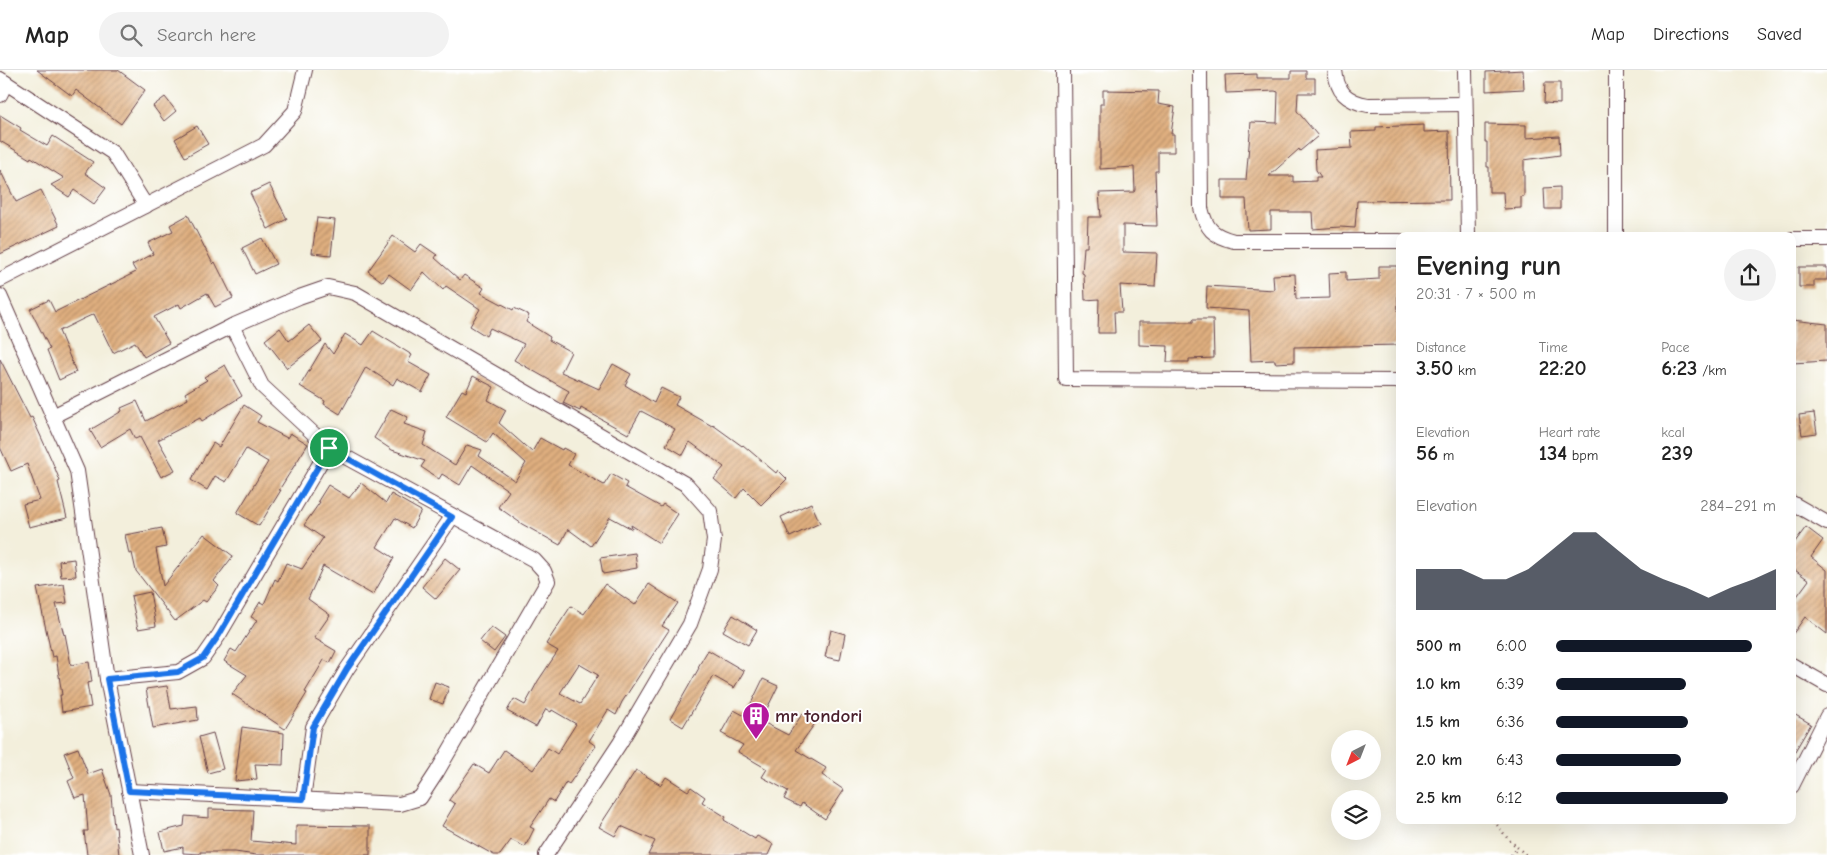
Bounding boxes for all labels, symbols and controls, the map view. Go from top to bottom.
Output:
search box [99,12,449,57]
text: Map [25,21,69,49]
icon: search [117,21,145,49]
text: Search here [157,24,256,46]
text: Map [1591,24,1625,45]
text: Directions [1653,24,1729,45]
text: Saved [1757,24,1802,45]
button: share [1724,249,1776,301]
text: Evening run [1416,250,1561,282]
text: 20:31 · 7 × 500 m [1416,285,1536,303]
text: Distance [1416,339,1466,356]
text: Time [1539,339,1568,356]
text: Pace [1661,339,1690,356]
text: 3.50 [1416,356,1453,380]
text: 22:20 [1539,356,1586,380]
text: 6:23 [1661,356,1697,380]
text: km [1453,362,1476,379]
text: /km [1697,362,1727,379]
text: Elevation [1416,424,1470,441]
text: Heart rate [1539,424,1600,441]
text: kcal [1661,424,1685,441]
pin [308,427,350,469]
icon: arrive [315,434,343,462]
text: 56 [1416,441,1438,465]
text: 134 [1539,441,1567,465]
text: 239 [1661,441,1693,465]
text: m [1438,447,1454,464]
text: bpm [1567,447,1598,464]
text: Elevation [1416,497,1477,515]
text: 284–291 m [1700,497,1776,515]
text: 500 m [1416,637,1461,655]
text: 6:00 [1496,637,1527,655]
text: 1.0 km [1416,675,1461,693]
text: 6:39 [1496,675,1524,693]
building icon: mr tondori [741,701,771,740]
place label: mr tondori [775,705,862,727]
text: 1.5 km [1416,713,1460,731]
text: 6:36 [1496,713,1524,731]
north arrow [1331,730,1381,780]
map controls [1331,730,1381,840]
text: 2.0 km [1416,751,1462,769]
text: 6:43 [1496,751,1523,769]
text: 2.5 km [1416,789,1462,807]
text: 6:12 [1496,789,1522,807]
button: layers [1331,790,1381,840]

